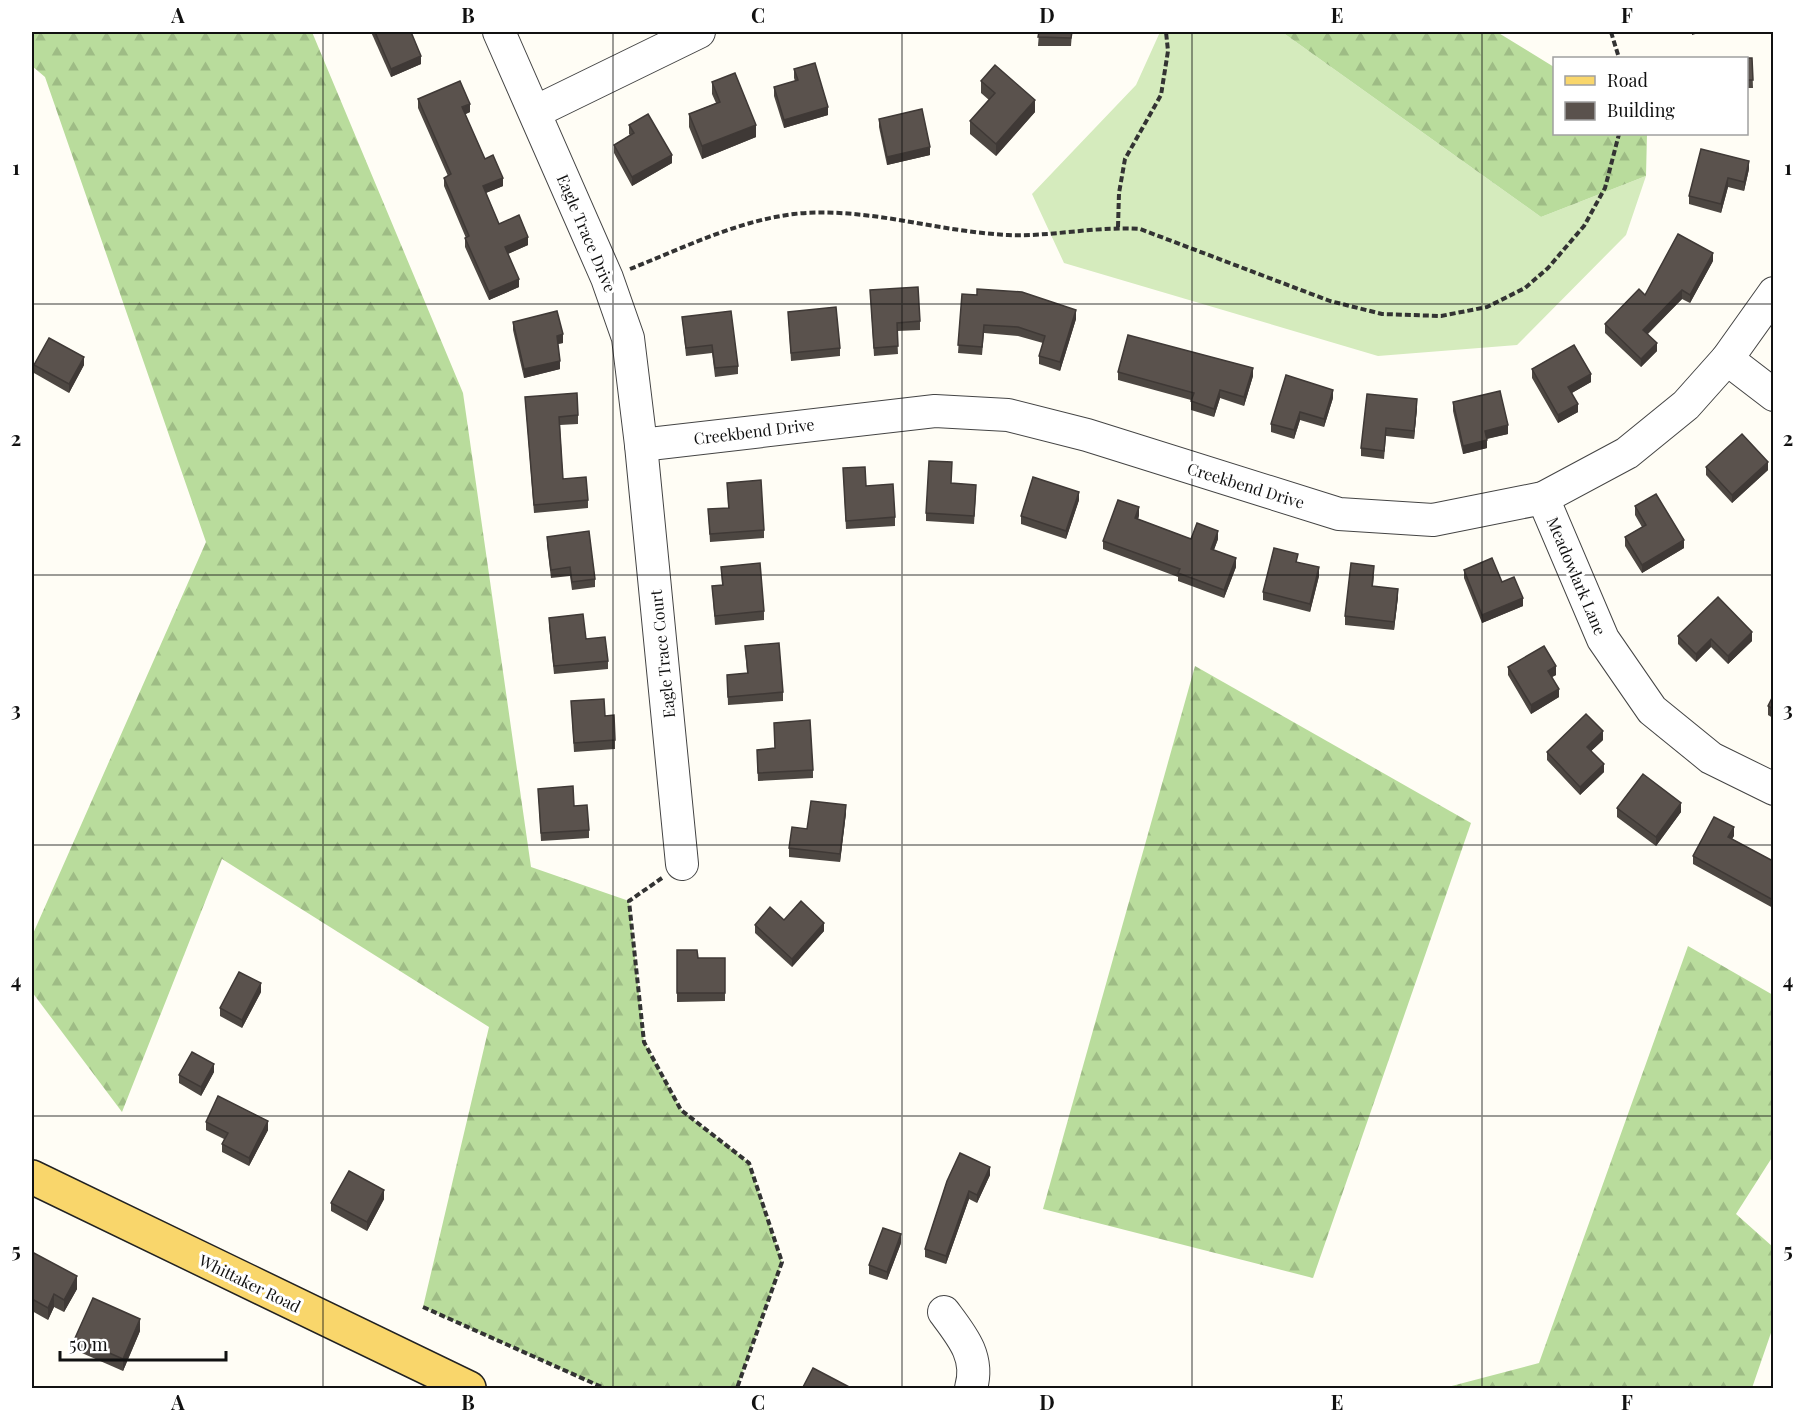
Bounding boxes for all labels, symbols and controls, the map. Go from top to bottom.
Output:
text: A [170,1,185,28]
text: B [461,1,475,28]
text: C [751,1,765,28]
text: D [1039,1,1055,28]
text: E [1331,1,1343,28]
text: F [1621,1,1633,28]
legend [1553,57,1748,135]
text: Road [1607,68,1648,92]
text: Building [1607,98,1675,122]
text: 1 [12,153,20,180]
text: 1 [1784,153,1792,180]
street label: Eagle Trace Drive [553,171,621,295]
street label: Creekbend Drive [692,413,816,449]
text: 2 [11,424,21,451]
text: 2 [1783,424,1793,451]
street label: Creekbend Drive [1185,457,1307,513]
street label: Meadowlark Lane [1543,514,1611,638]
street label: Eagle Trace Court [645,588,679,719]
text: 3 [11,695,21,722]
text: 3 [1783,695,1793,722]
text: 4 [11,966,21,993]
text: 4 [1783,966,1793,993]
text: 5 [11,1236,21,1263]
text: 5 [1783,1236,1793,1263]
street label: Whittaker Road [195,1249,304,1317]
scale bar [60,1324,226,1362]
text: 50 m [69,1332,108,1356]
text: A [170,1388,185,1415]
text: B [461,1388,475,1415]
text: C [751,1388,765,1415]
text: D [1039,1388,1055,1415]
text: E [1331,1388,1343,1415]
text: F [1621,1388,1633,1415]

